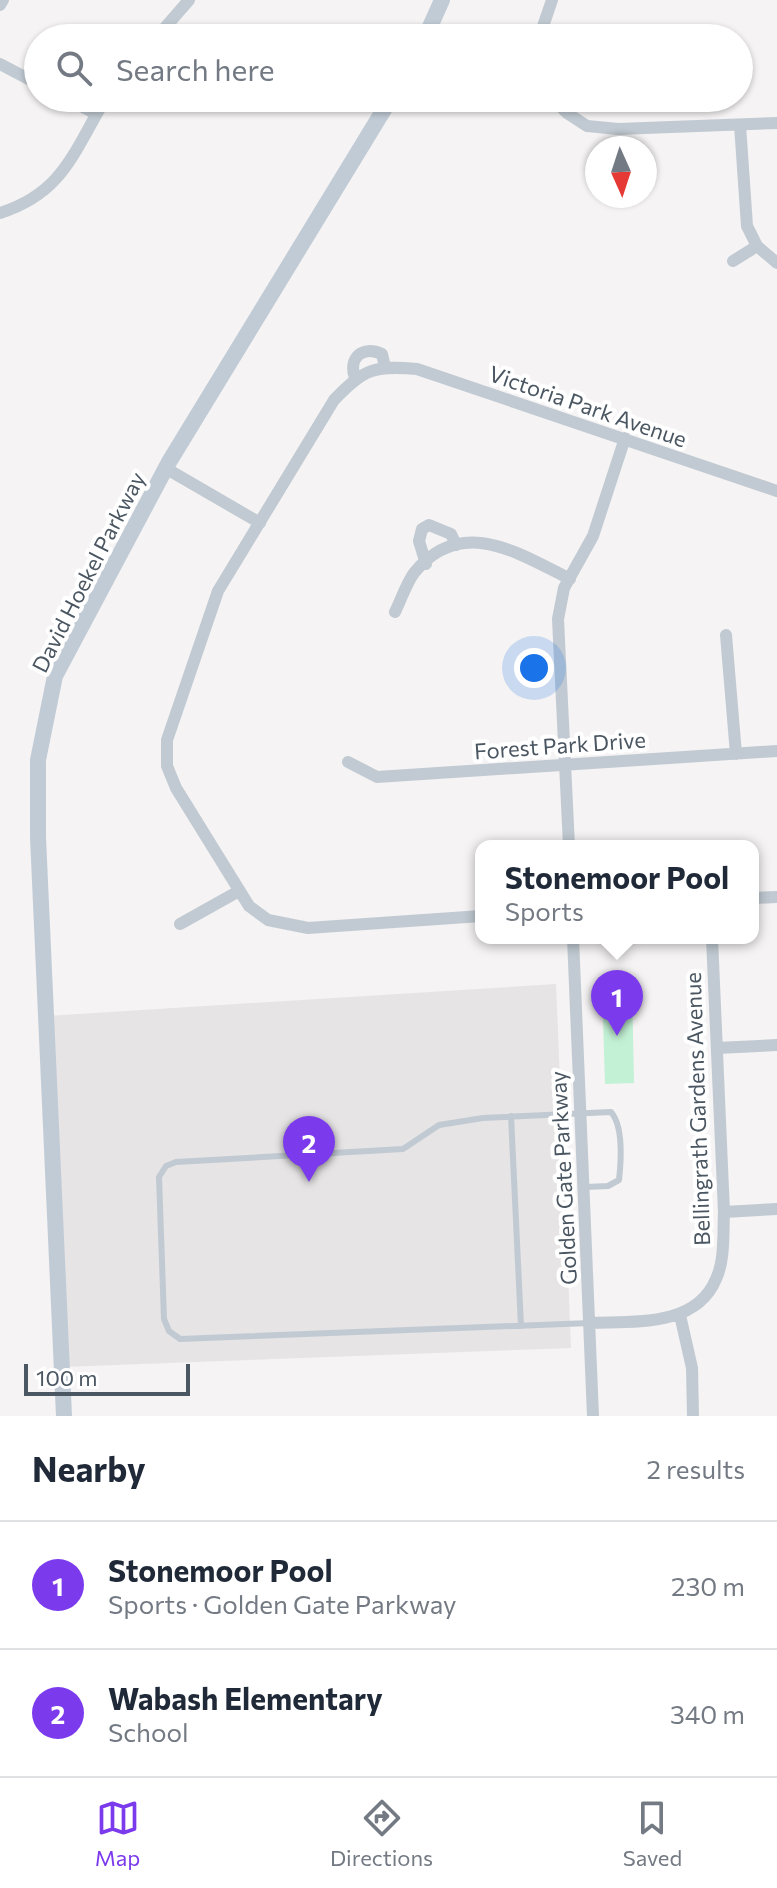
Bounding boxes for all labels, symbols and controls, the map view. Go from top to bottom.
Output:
search box [24,24,753,112]
icon: search [52,46,96,90]
text: Search here [116,50,275,87]
north arrow [585,136,657,208]
street label: Victoria Park Avenue [486,359,690,453]
street label: David Hoekel Parkway [26,467,150,677]
your location [514,648,554,688]
street label: Forest Park Drive [473,726,647,764]
popup [475,840,759,944]
text: Stonemoor Pool [505,858,729,895]
text: Sports [505,895,584,926]
pin: 1 [591,970,643,1036]
street label: Bellingrath Gardens Avenue [679,972,715,1246]
street label: Golden Gate Parkway [544,1070,582,1286]
pin: 2 [283,1116,335,1182]
scale bar [24,1360,190,1396]
text: 100 m [36,1364,98,1391]
text: Nearby [32,1447,146,1489]
text: 2 results [647,1453,745,1484]
text: Stonemoor Pool [108,1551,333,1588]
text: 1 [52,1570,64,1601]
text: 230 m [671,1570,745,1601]
text: Sports · Golden Gate Parkway [108,1588,456,1619]
text: Wabash Elementary [108,1679,383,1716]
text: 2 [51,1698,65,1729]
text: 340 m [670,1698,745,1729]
text: School [108,1716,189,1747]
tab: Map [95,1796,140,1871]
tab: Directions [330,1796,433,1871]
tab: Saved [623,1796,682,1871]

